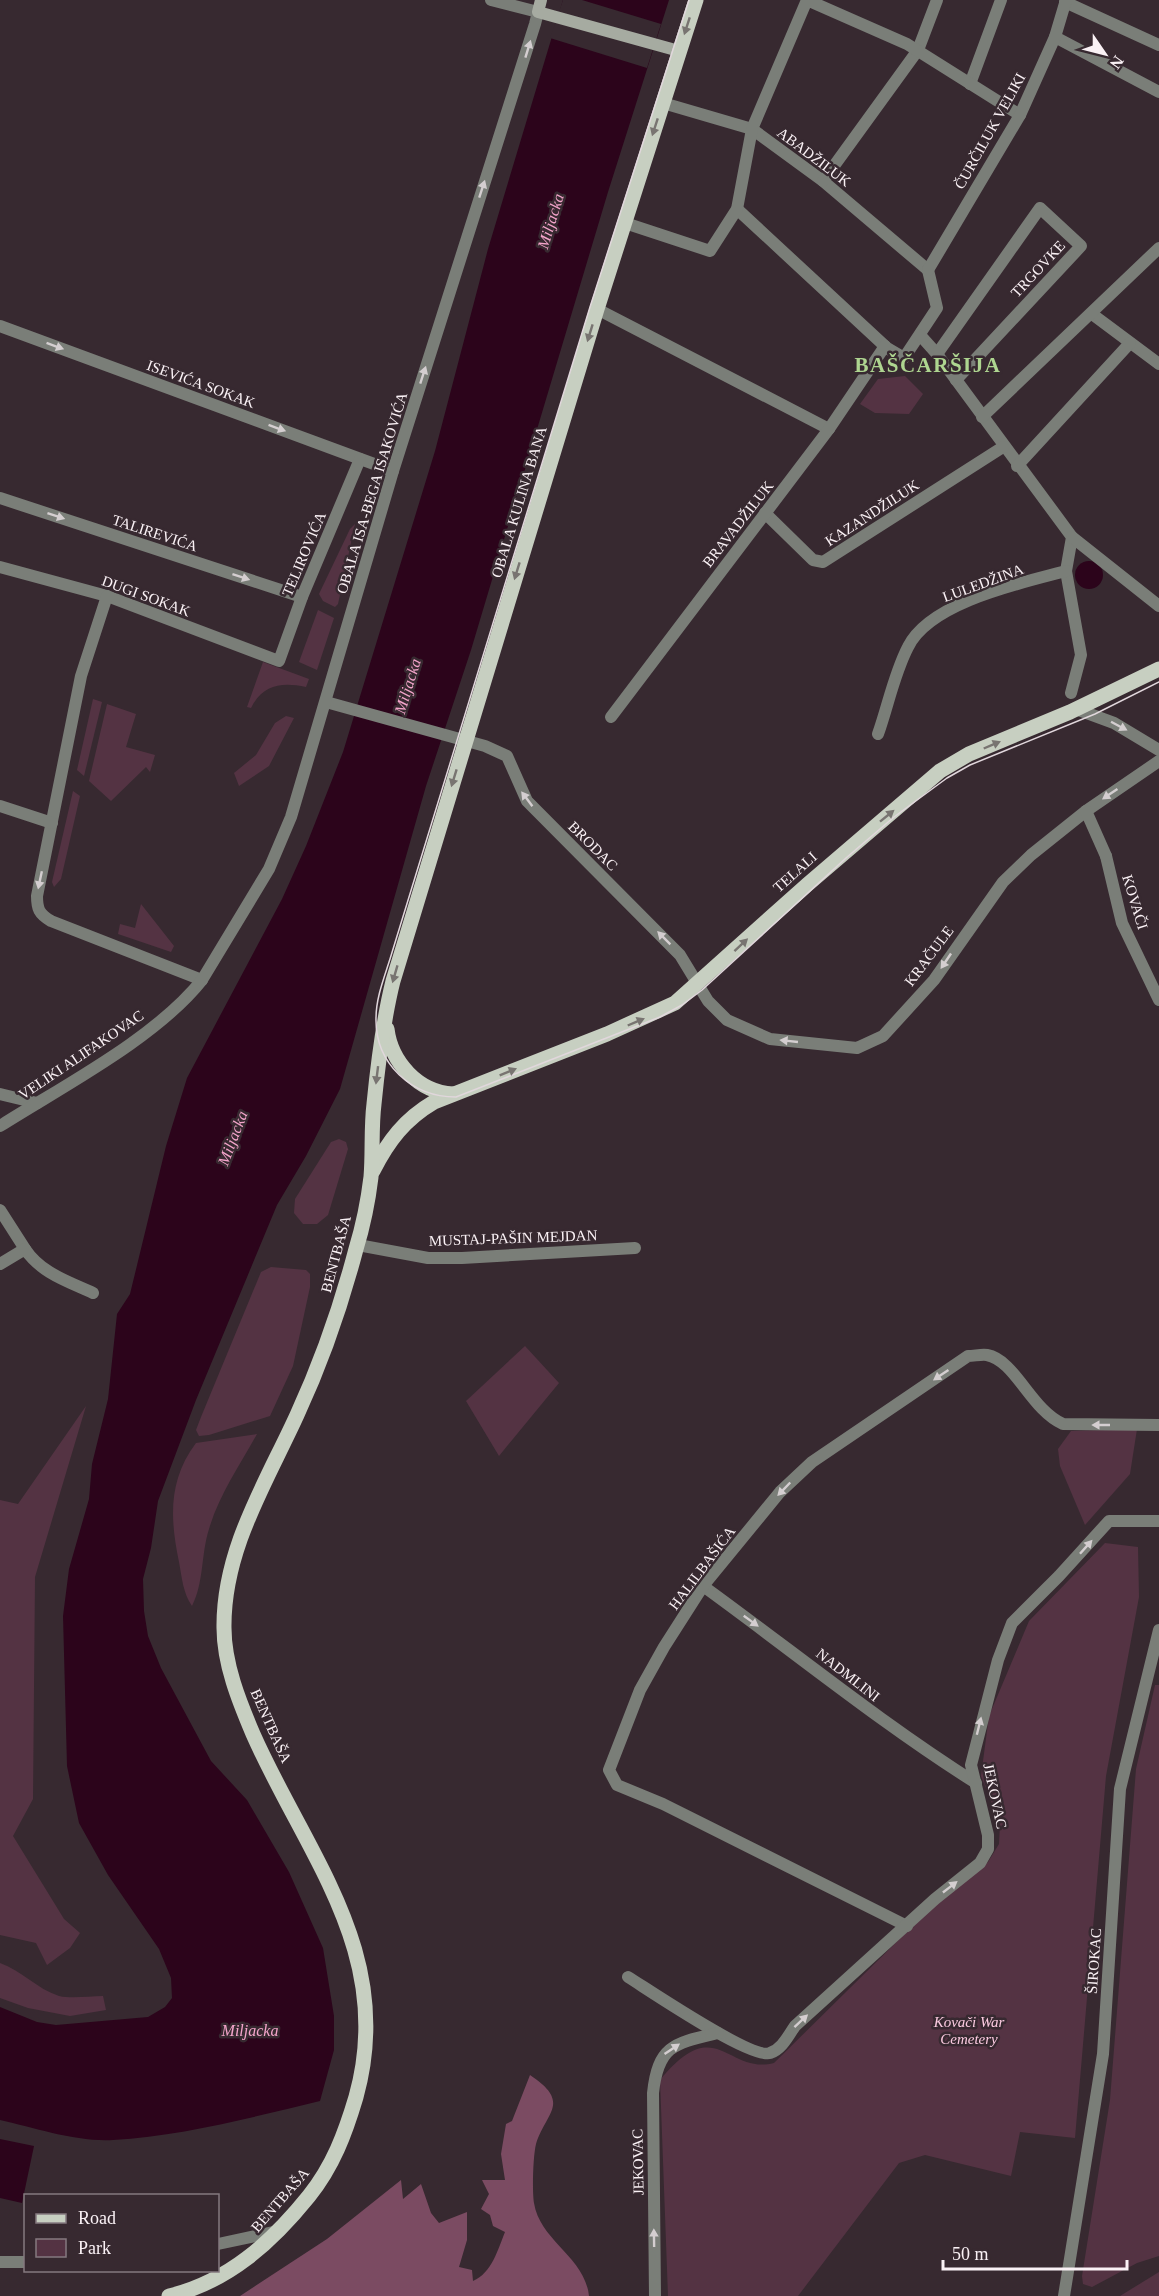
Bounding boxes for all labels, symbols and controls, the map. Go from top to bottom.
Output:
one-way arrow [682,17,691,35]
north arrow [1075,24,1135,84]
one-way arrow [523,40,533,58]
text: N [1106,53,1127,72]
street label: ČURČILUK VELIKI [951,70,1029,192]
one-way arrow [650,118,659,136]
street label: ABADŽILUK [774,124,854,190]
one-way arrow [478,180,487,198]
water label: Miljacka [534,191,568,252]
street label: TRGOVKE [1008,237,1068,301]
one-way arrow [585,324,594,342]
one-way arrow [46,342,64,352]
district label: BAŠČARŠIJA [855,353,1001,377]
street label: ISEVIĆA SOKAK [145,357,257,411]
one-way arrow [419,366,428,384]
street label: OBALA ISA-BEGA ISAKOVIĆA [334,390,410,596]
one-way arrow [268,424,286,434]
street label: OBALA KULINA BANA [488,424,550,580]
street label: KAZANDŽILUK [822,477,922,549]
street label: BRAVADŽILUK [700,478,777,570]
street label: TELIROVIĆA [279,509,329,599]
one-way arrow [47,512,65,521]
street label: TALIREVIĆA [110,512,200,554]
street label: LULEDŽINA [940,561,1026,605]
one-way arrow [512,562,522,580]
one-way arrow [232,572,250,582]
street label: DUGI SOKAK [100,573,193,619]
water label: Miljacka [391,656,425,717]
one-way arrow [1111,721,1128,731]
one-way arrow [983,740,1001,749]
one-way arrow [449,769,458,787]
one-way arrow [1102,788,1119,799]
one-way arrow [521,791,533,807]
one-way arrow [879,810,894,823]
street label: BRODAC [565,818,621,874]
street label: TELALI [770,848,820,896]
one-way arrow [35,871,44,890]
street label: KOVAČI [1119,873,1151,931]
street label: KRAČULE [901,923,957,989]
one-way arrow [657,931,671,945]
one-way arrow [734,939,748,953]
one-way arrow [940,953,952,969]
one-way arrow [390,965,400,983]
street label: VELIKI ALIFAKOVAC [15,1007,147,1103]
one-way arrow [628,1017,646,1027]
one-way arrow [780,1036,799,1046]
one-way arrow [373,1066,382,1085]
one-way arrow [499,1067,517,1076]
water label: Miljacka [214,1109,252,1169]
street label: BENTBAŠA [318,1214,354,1294]
street label: MUSTAJ-PAŠIN MEJDAN [428,1227,598,1249]
one-way arrow [933,1369,949,1381]
one-way arrow [1091,1420,1110,1429]
one-way arrow [777,1482,791,1496]
street label: HALILBAŠIĆA [666,1523,739,1613]
one-way arrow [1079,1539,1093,1554]
one-way arrow [743,1614,758,1626]
street label: NADMLINI [813,1645,883,1705]
street label: BENTBAŠA [248,1687,294,1766]
one-way arrow [975,1717,985,1735]
street label: JEKOVAC [980,1762,1010,1830]
one-way arrow [942,1881,958,1894]
street label: ŠIROKAC [1084,1928,1104,1994]
park label: Kovači War Cemetery [933,2014,1005,2047]
one-way arrow [793,2015,808,2028]
water label: Miljacka [221,2022,278,2040]
one-way arrow [663,2043,679,2055]
street label: JEKOVAC [629,2129,647,2195]
street label: BENTBAŠA [248,2165,312,2235]
legend [24,2194,219,2272]
text: Road [78,2208,116,2228]
one-way arrow [649,2228,659,2247]
scale bar [943,2233,1128,2271]
text: Park [78,2238,111,2258]
text: 50 m [952,2244,989,2264]

